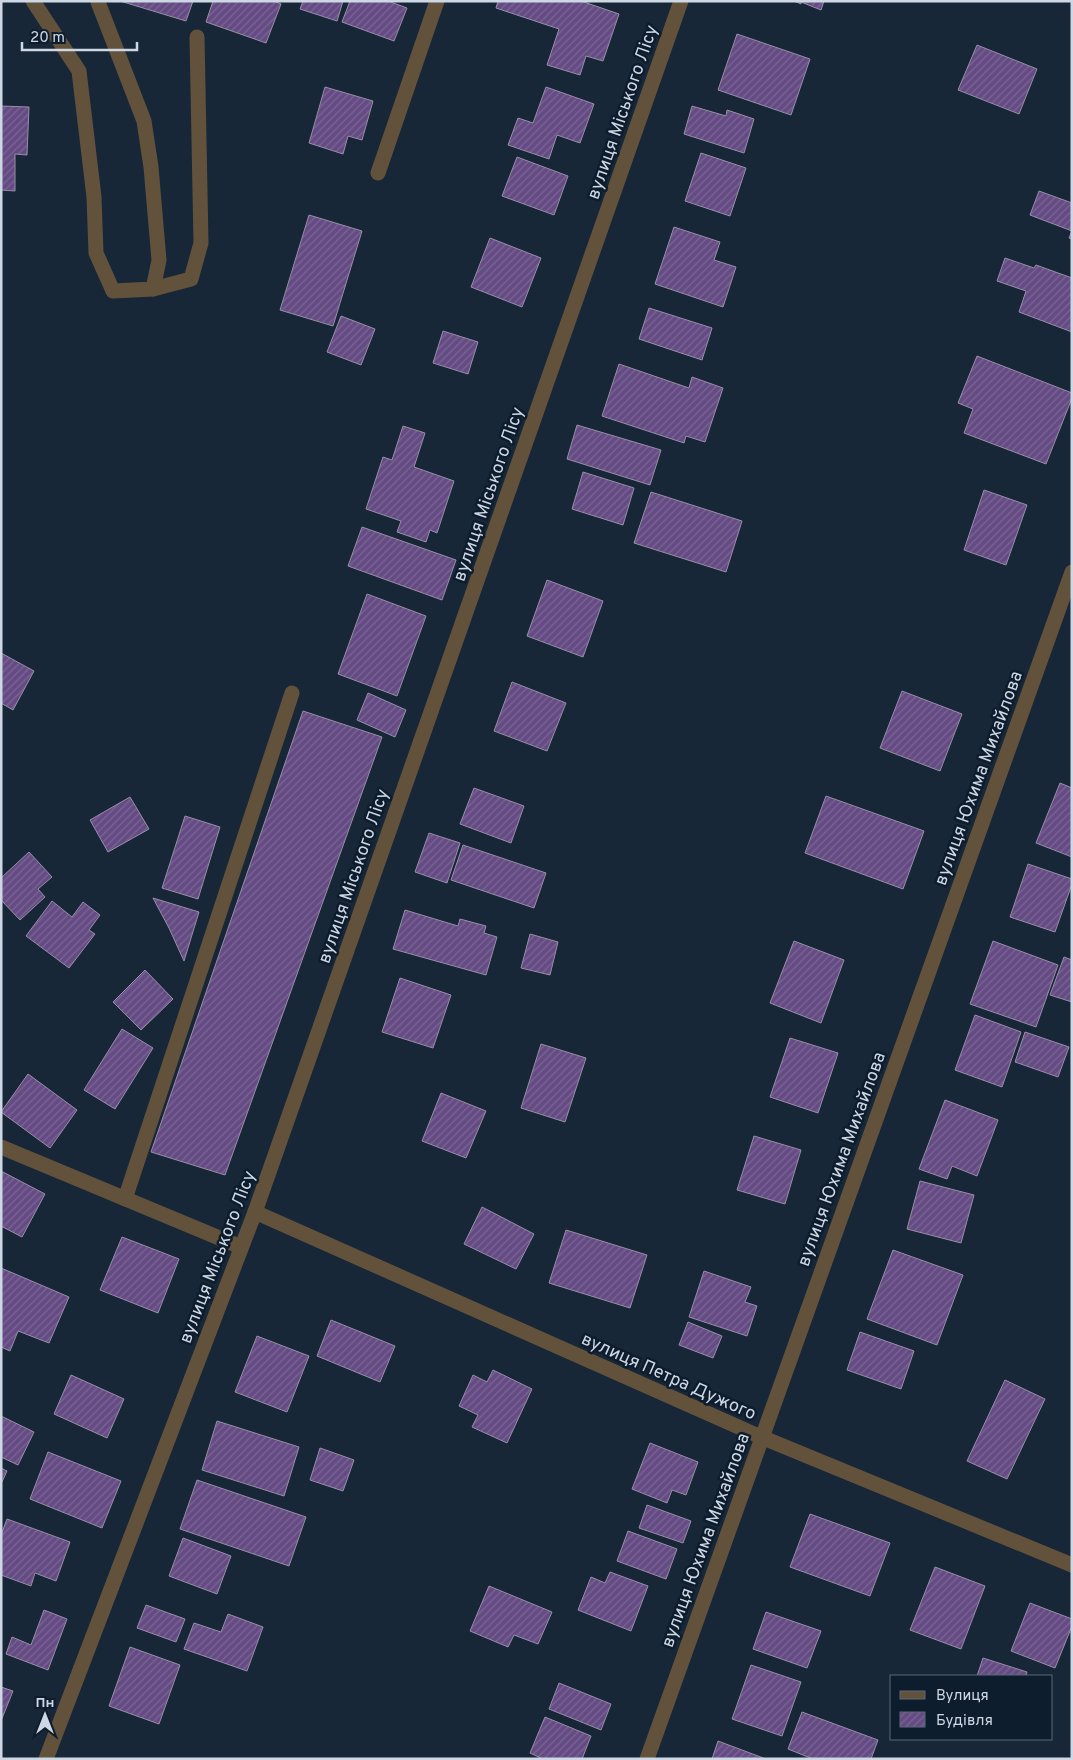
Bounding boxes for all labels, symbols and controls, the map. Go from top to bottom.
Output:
scale bar [22,20,138,52]
street label: вулиця Міського Лісу [583,22,664,203]
text: 20 m [30,29,65,48]
street label: вулиця Міського Лісу [449,404,530,585]
street label: вулиця Юхима Михайлова [930,668,1029,889]
street label: вулиця Міського Лісу [314,786,395,967]
street label: вулиця Юхима Михайлова [793,1049,892,1270]
street label: вулиця Міського Лісу [175,1168,262,1347]
street label: вулиця Петра Дужого [577,1328,759,1426]
street label: вулиця Юхима Михайлова [657,1430,756,1651]
legend [890,1675,1053,1740]
text: Вулиця [936,1687,989,1706]
north arrow [20,1690,70,1740]
text: Пн [36,1695,54,1712]
text: Будівля [936,1712,993,1731]

